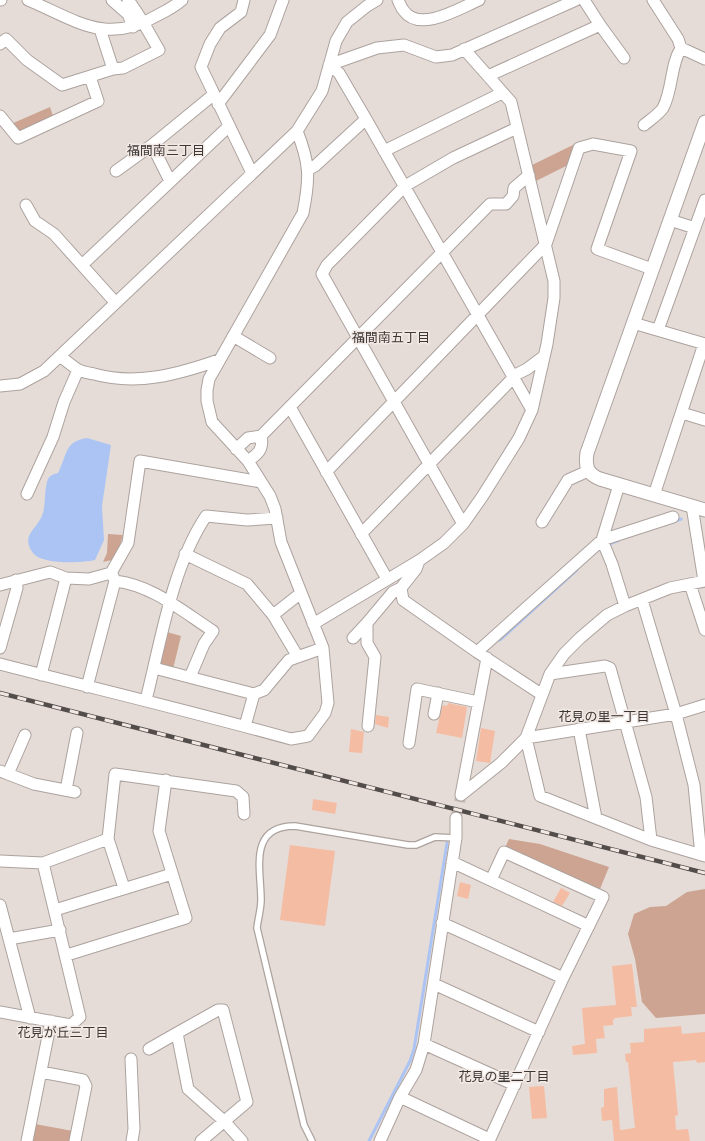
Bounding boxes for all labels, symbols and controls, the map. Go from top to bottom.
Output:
district label: 福間南三丁目 [127,142,205,158]
district label: 福間南五丁目 [352,329,430,345]
district label: 花見の里一丁目 [558,708,650,724]
district label: 花見が丘三丁目 [17,1024,109,1040]
district label: 花見の里二丁目 [458,1068,550,1084]

